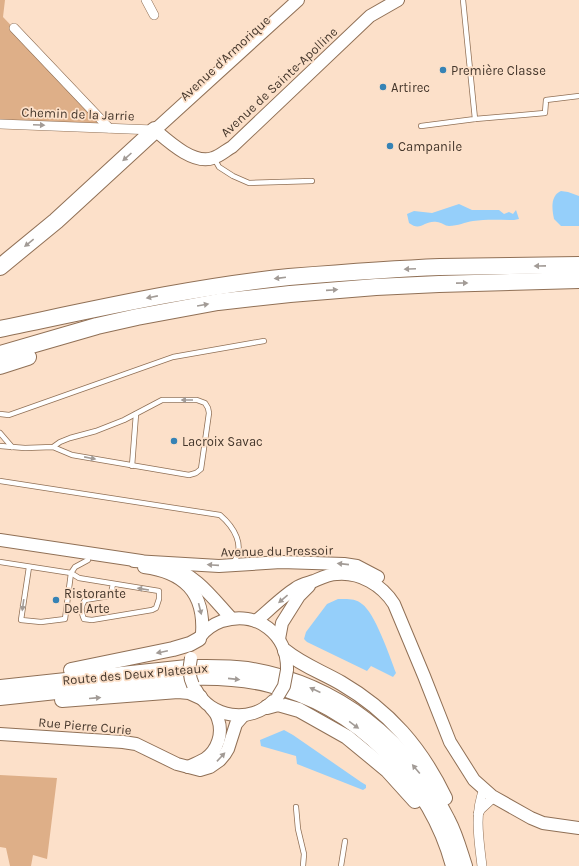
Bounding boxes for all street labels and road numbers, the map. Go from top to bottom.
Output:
street label: Avenue d'Armorique [177,12,274,104]
street label: Avenue de Sainte-Apolline [218,24,341,140]
street label: Chemin de la Jarrie [21,105,135,123]
street label: Avenue du Pressoir [221,543,334,559]
street label: Route des Deux Plateaux [62,660,209,688]
street label: Rue Pierre Curie [38,714,133,738]

